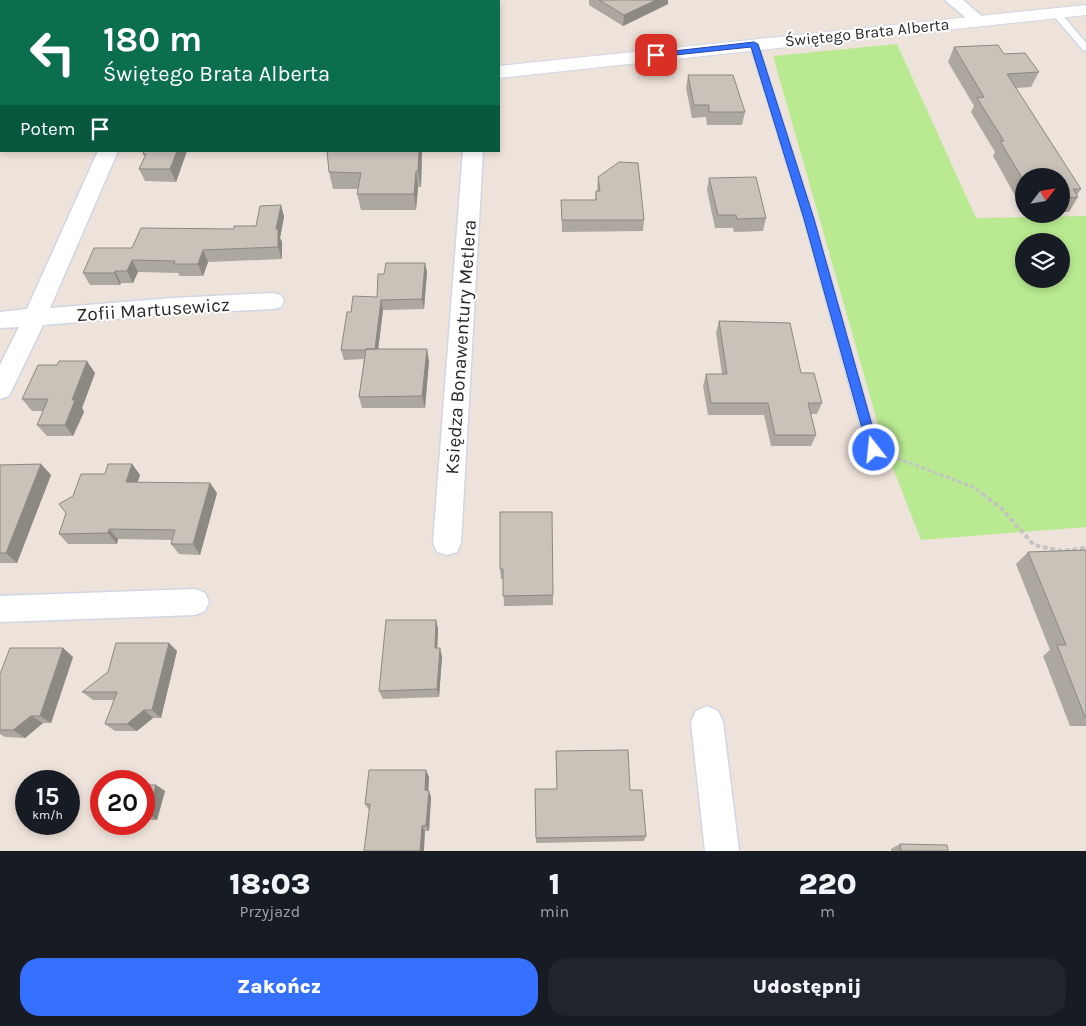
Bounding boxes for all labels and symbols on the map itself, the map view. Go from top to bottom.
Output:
street label: Świętego Brata Alberta [784,14,950,51]
pin [635,34,677,76]
north arrow [1015,168,1070,222]
street label: Księdza Bonawentury Metlera [441,219,481,475]
street label: Zofii Martusewicz [75,294,231,326]
position arrow [847,423,899,475]
speed limit sign: 20 [90,770,155,835]

